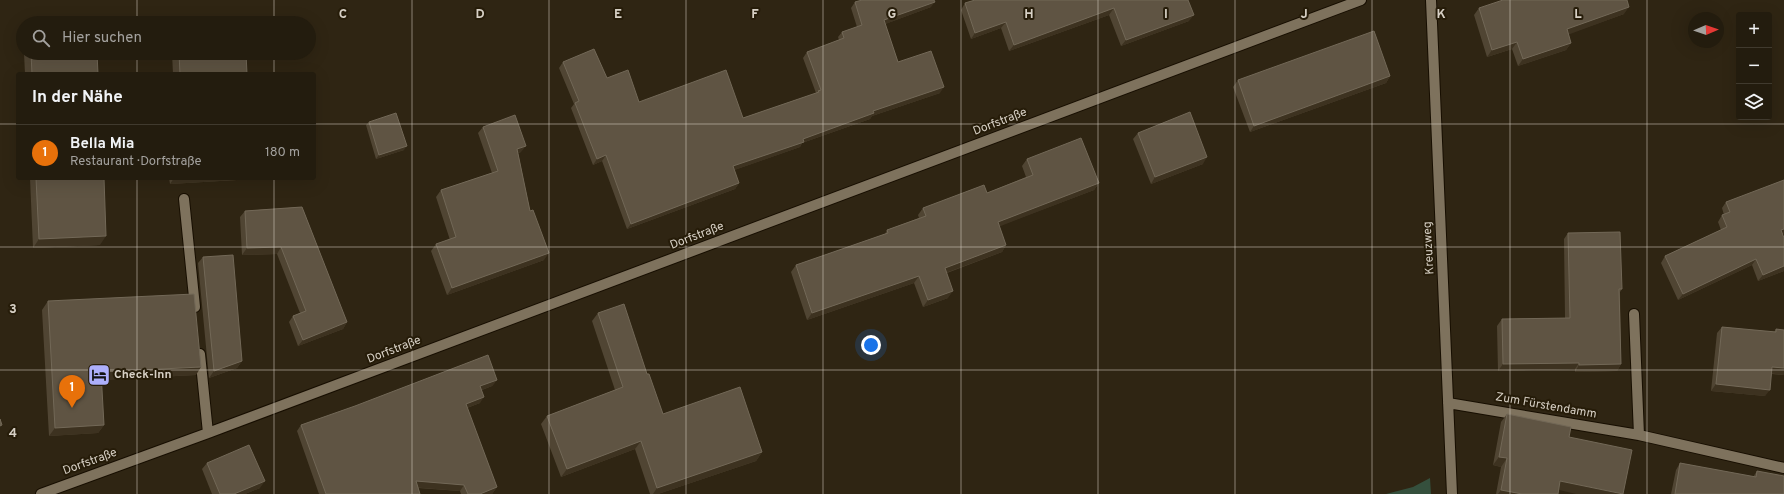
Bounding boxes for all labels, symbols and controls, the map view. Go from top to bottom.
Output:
text: C [339,7,347,23]
text: D [475,7,485,23]
text: E [614,7,622,23]
text: F [751,7,759,23]
text: G [888,7,897,23]
text: H [1024,7,1034,23]
text: I [1164,7,1168,23]
text: J [1300,7,1308,23]
text: K [1436,7,1446,23]
text: L [1574,7,1582,23]
north arrow [1688,12,1724,48]
map controls [1736,12,1772,120]
button: + [1736,12,1772,48]
search box [16,16,316,60]
icon: search [30,27,52,49]
text: Hier suchen [62,29,142,48]
button: − [1736,48,1772,84]
button: layers [1736,84,1772,120]
text: In der Nähe [32,87,123,109]
street label: Dorfstraße [971,104,1029,140]
text: Bella Mia [70,135,134,154]
text: 1 [42,145,48,161]
text: 180 m [265,145,300,161]
text: Restaurant · Dorfstraße [70,154,201,170]
street label: Dorfstraße [668,218,726,254]
street label: Kreuzweg [1420,221,1438,275]
text: 3 [9,302,17,318]
street label: Dorfstraße [365,332,423,368]
your location [861,335,881,355]
hotel icon: Check-Inn [86,362,112,388]
place label: Check-Inn [114,367,172,383]
pin: 1 [59,375,85,408]
street label: Zum Fürstendamm [1494,389,1598,423]
text: 4 [9,426,17,442]
street label: Dorfstraße [61,445,119,479]

